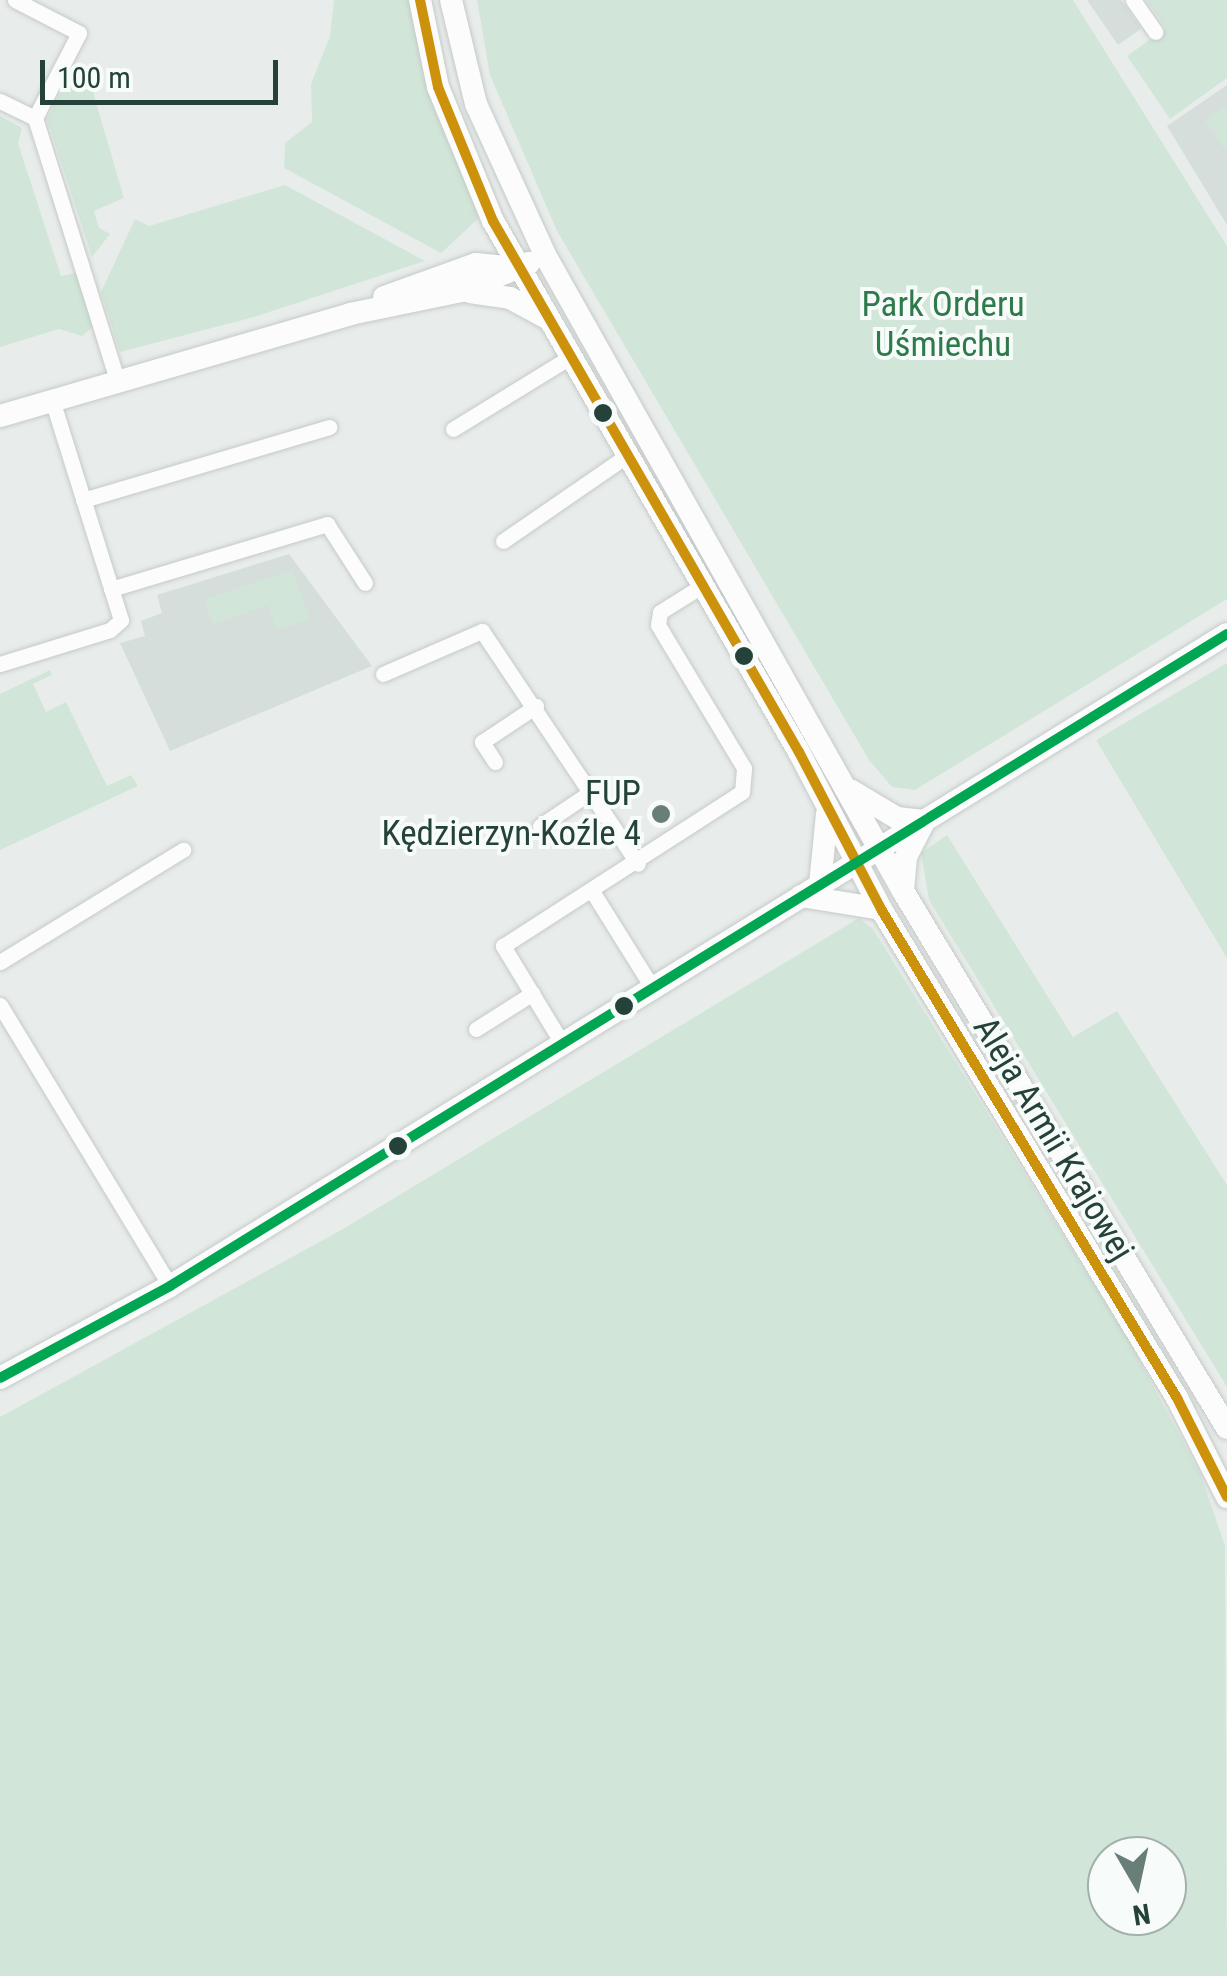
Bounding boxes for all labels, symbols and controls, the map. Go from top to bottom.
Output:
scale bar [45,40,282,102]
text: 100 m [57,60,131,95]
park label: Park Orderu Uśmiechu [861,284,1025,366]
unlabelled marker [593,403,613,423]
unlabelled marker [734,646,754,666]
place label: FUP Kędzierzyn-Koźle 4 [382,773,641,855]
marker: FUP Kędzierzyn-Koźle 4 [650,803,672,825]
unlabelled marker [614,996,634,1016]
street label: Aleja Armii Krajowej [964,1010,1142,1268]
unlabelled marker [388,1136,408,1156]
north arrow [1087,1836,1187,1936]
text: N [1130,1897,1153,1932]

